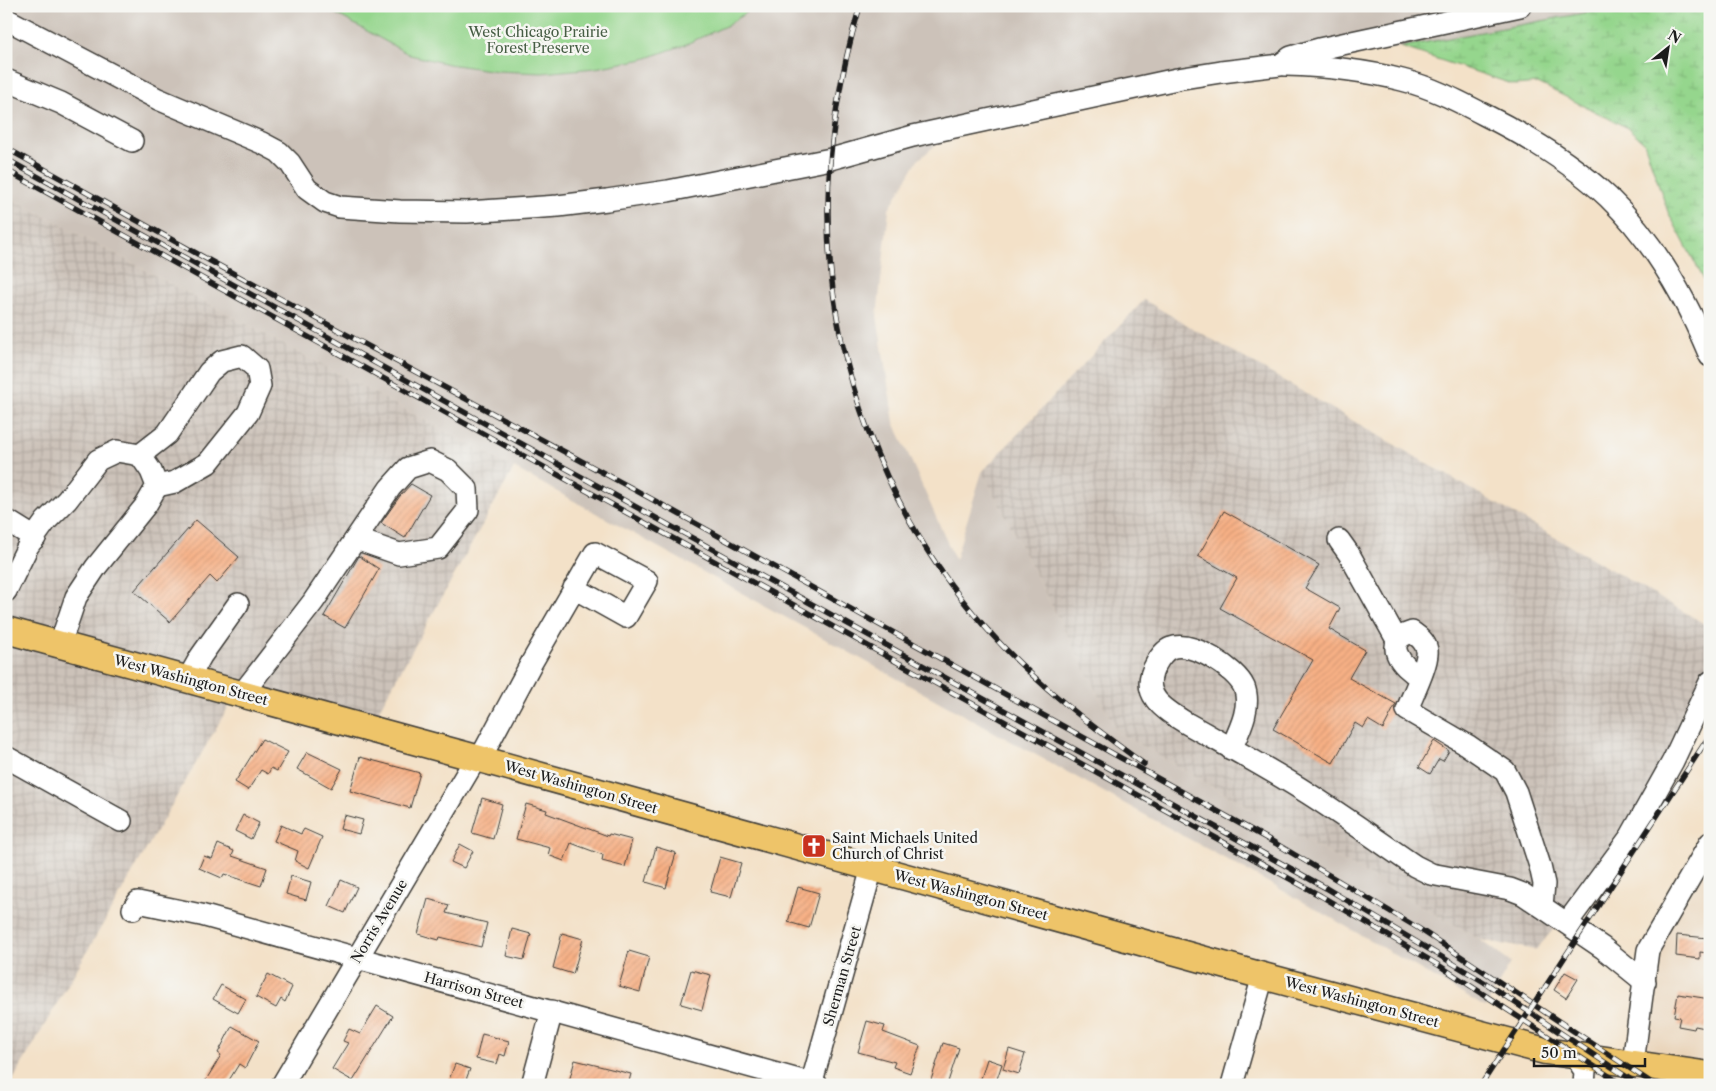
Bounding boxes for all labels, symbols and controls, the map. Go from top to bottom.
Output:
north arrow [1644,22,1694,72]
park label: West Chicago Prairie Forest Preserve [467,23,608,57]
text: N [1665,26,1684,48]
street label: West Washington Street [111,651,270,709]
street label: West Washington Street [501,756,660,818]
place label: Saint Michaels United Church of Christ [832,829,978,863]
church icon: Saint Michaels United Church of Christ [801,833,827,859]
street label: West Washington Street [891,866,1050,924]
street label: Norris Avenue [347,876,411,966]
street label: Sherman Street [819,924,865,1028]
street label: Harrison Street [422,968,526,1012]
street label: West Washington Street [1282,973,1441,1031]
scale bar [1534,1036,1645,1068]
text: 50 m [1541,1043,1577,1062]

